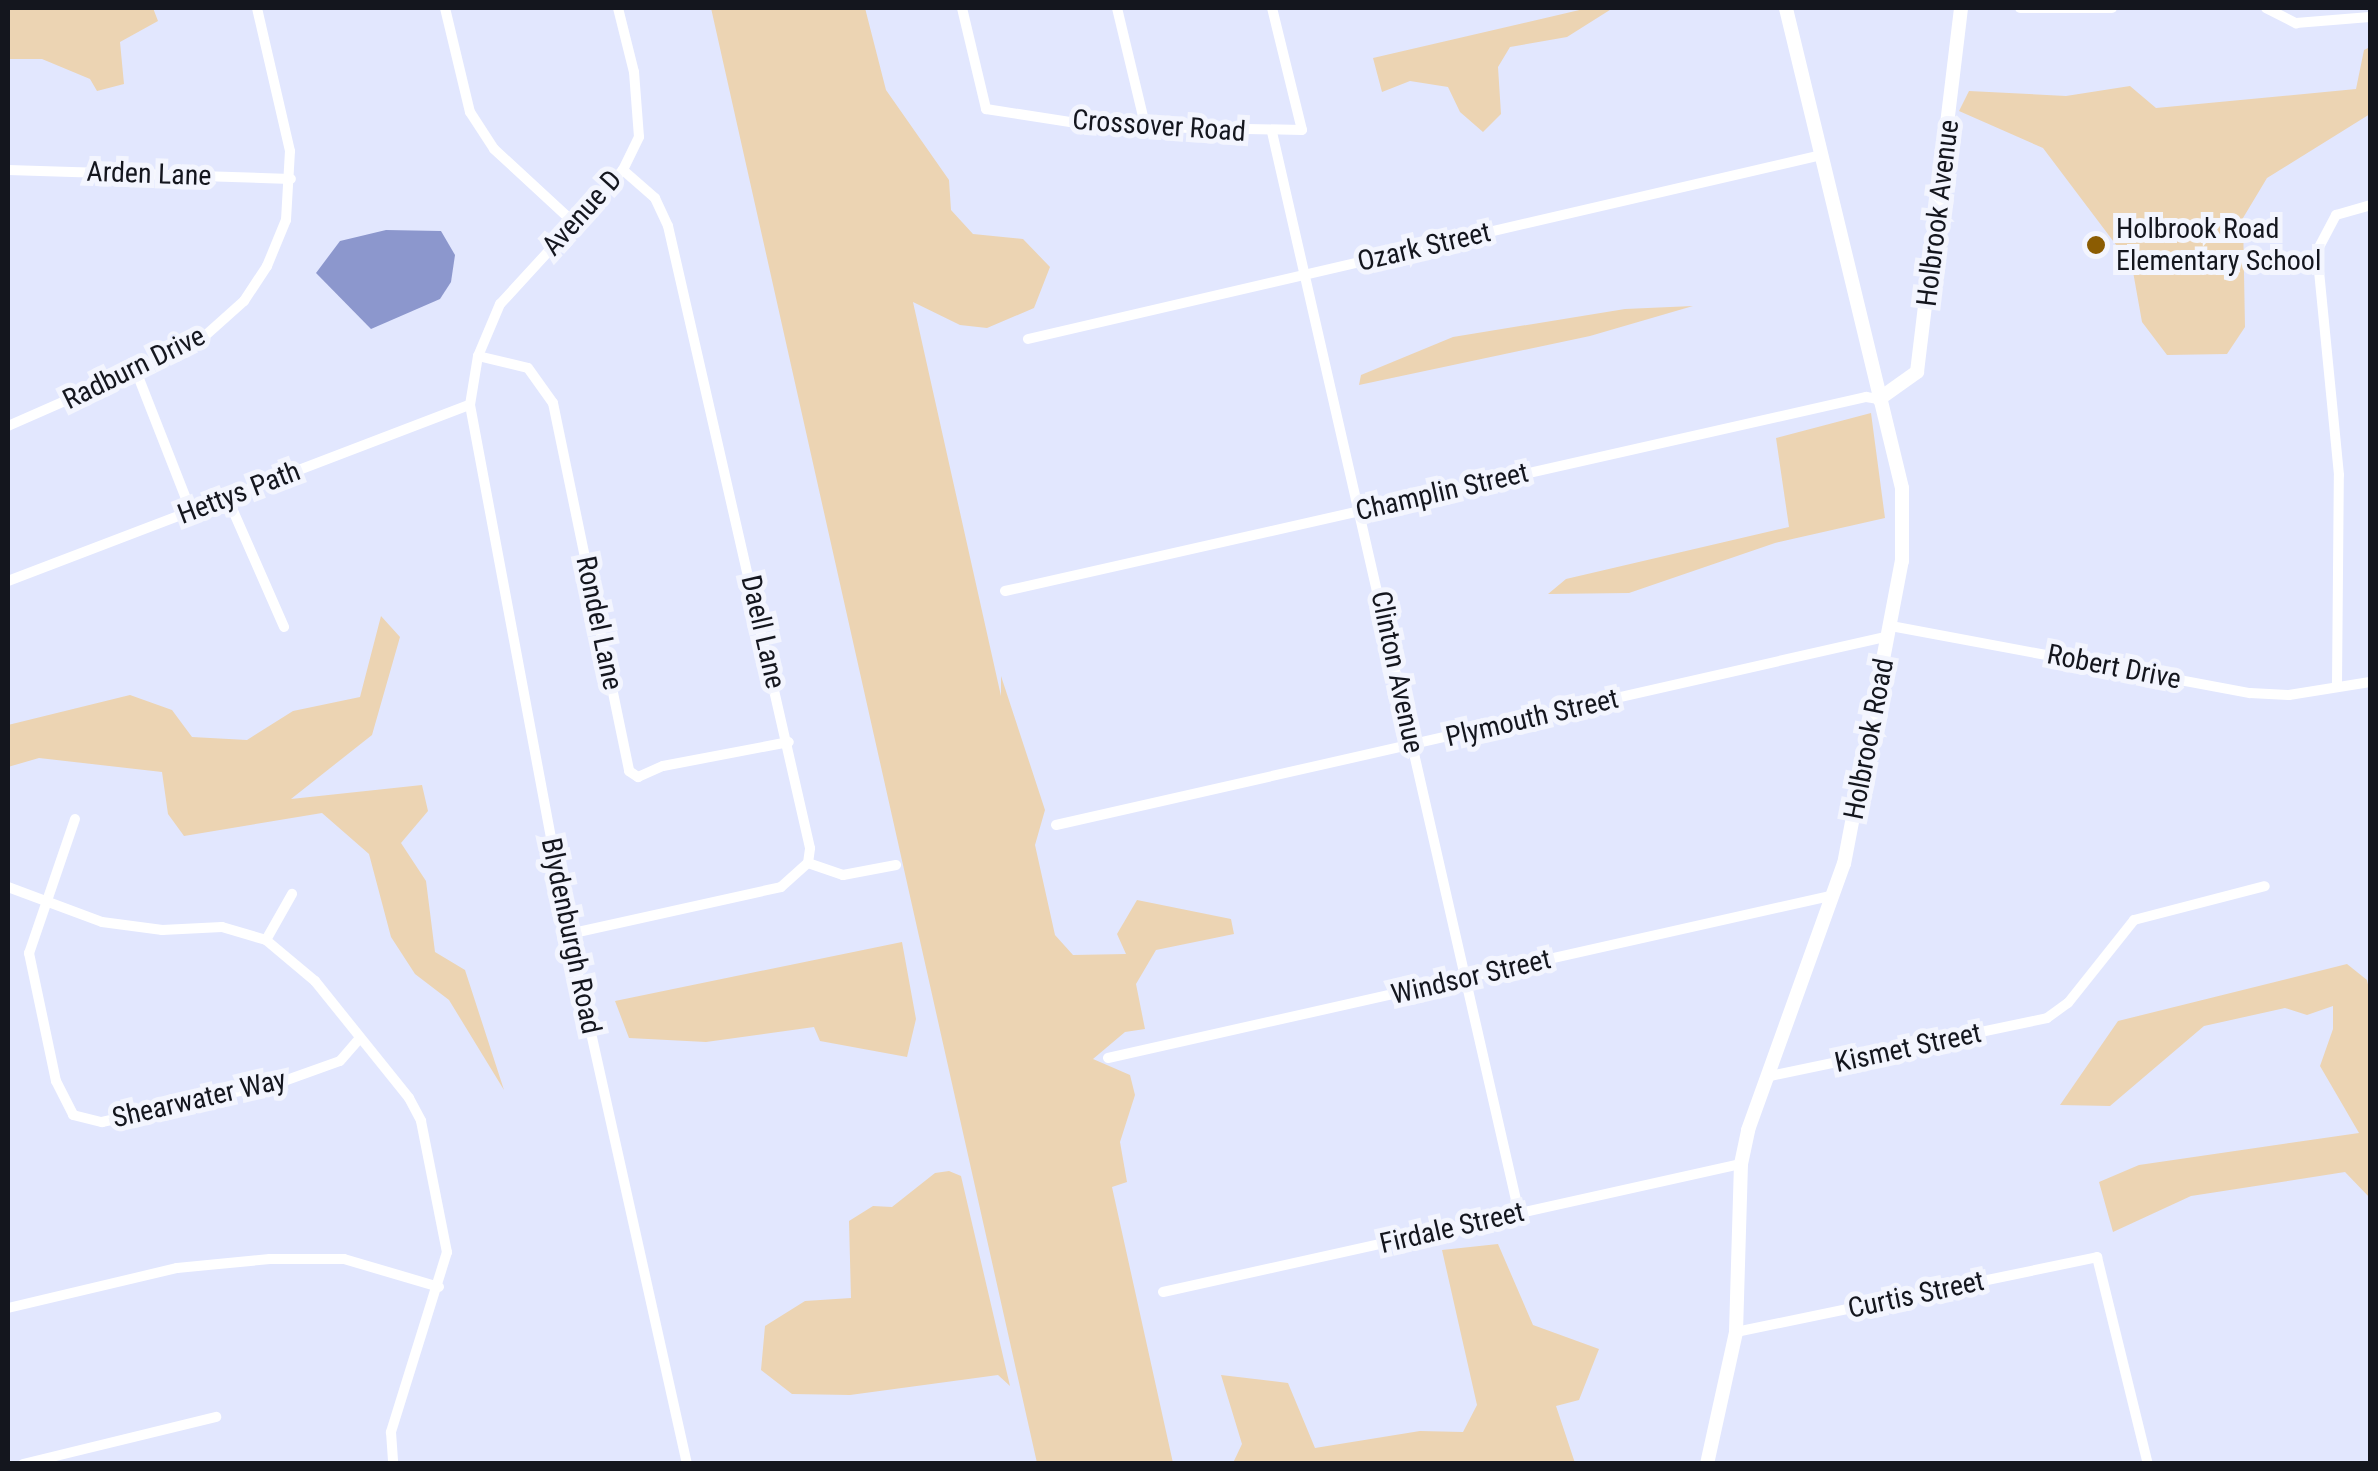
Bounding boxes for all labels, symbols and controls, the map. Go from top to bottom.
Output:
street label: Crossover Road [1071,103,1247,149]
street label: Holbrook Avenue [1910,118,1966,308]
street label: Arden Lane [86,155,212,193]
street label: Avenue D [535,163,629,263]
place label: Holbrook Road Elementary School [2116,212,2321,278]
street label: Ozark Street [1354,215,1494,279]
marker: Holbrook Road Elementary School [2085,234,2107,256]
street label: Radburn Drive [57,319,211,417]
street label: Hettys Path [173,454,305,532]
street label: Champlin Street [1352,456,1532,528]
street label: Rondel Lane [568,553,630,693]
street label: Daell Lane [734,572,792,692]
street label: Clinton Avenue [1363,588,1431,756]
street label: Robert Drive [2044,638,2184,696]
street label: Holbrook Road [1837,656,1901,822]
street label: Plymouth Street [1442,682,1622,754]
street label: Blydenburgh Road [534,835,608,1037]
street label: Windsor Street [1388,942,1554,1012]
street label: Kismet Street [1832,1016,1984,1080]
street label: Shearwater Way [109,1063,289,1135]
street label: Firdale Street [1377,1195,1527,1261]
street label: Curtis Street [1845,1264,1987,1326]

